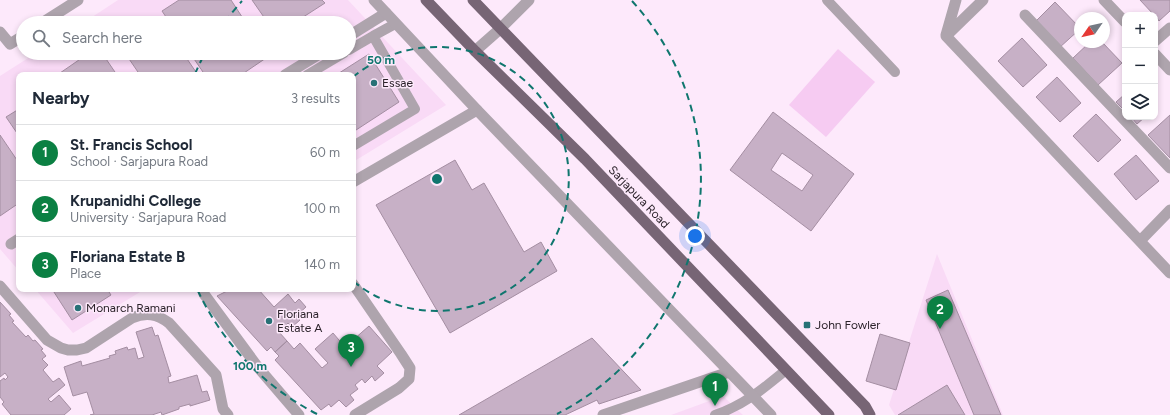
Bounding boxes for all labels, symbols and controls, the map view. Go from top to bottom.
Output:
north arrow [1074,12,1110,48]
map controls [1122,12,1158,120]
button: + [1122,12,1158,48]
search box [16,16,356,60]
icon: search [30,27,52,49]
text: Search here [62,29,142,47]
button: − [1122,48,1158,84]
text: 50 m [367,53,395,67]
place label: Essae [382,76,413,90]
marker: Essae [369,78,379,88]
button: layers [1122,84,1158,120]
text: Nearby [32,88,90,108]
text: 3 results [291,91,340,106]
text: St. Francis School [70,136,192,154]
text: 1 [42,145,48,160]
text: 60 m [310,145,340,160]
text: School · Sarjapura Road [70,154,208,169]
street label: Sarjapura Road [606,163,672,231]
centre of rings [430,172,444,186]
text: Krupanidhi College [70,192,201,210]
text: 2 [41,201,49,216]
text: 100 m [304,201,340,216]
text: University · Sarjapura Road [70,210,226,225]
your location [685,226,705,246]
text: Floriana Estate B [70,248,185,266]
text: 3 [41,257,49,272]
text: 140 m [304,257,340,272]
text: Place [70,266,101,281]
pin: 2 [927,296,953,329]
place label: Monarch Ramani [86,301,176,315]
marker: Monarch Ramani [73,303,83,313]
place label: Floriana Estate A [277,307,322,335]
marker: Floriana Estate A [264,316,274,326]
place label: John Fowler [815,318,880,332]
marker: John Fowler [802,320,812,330]
pin: 3 [338,334,364,367]
text: 100 m [233,359,267,373]
pin: 1 [702,373,728,406]

